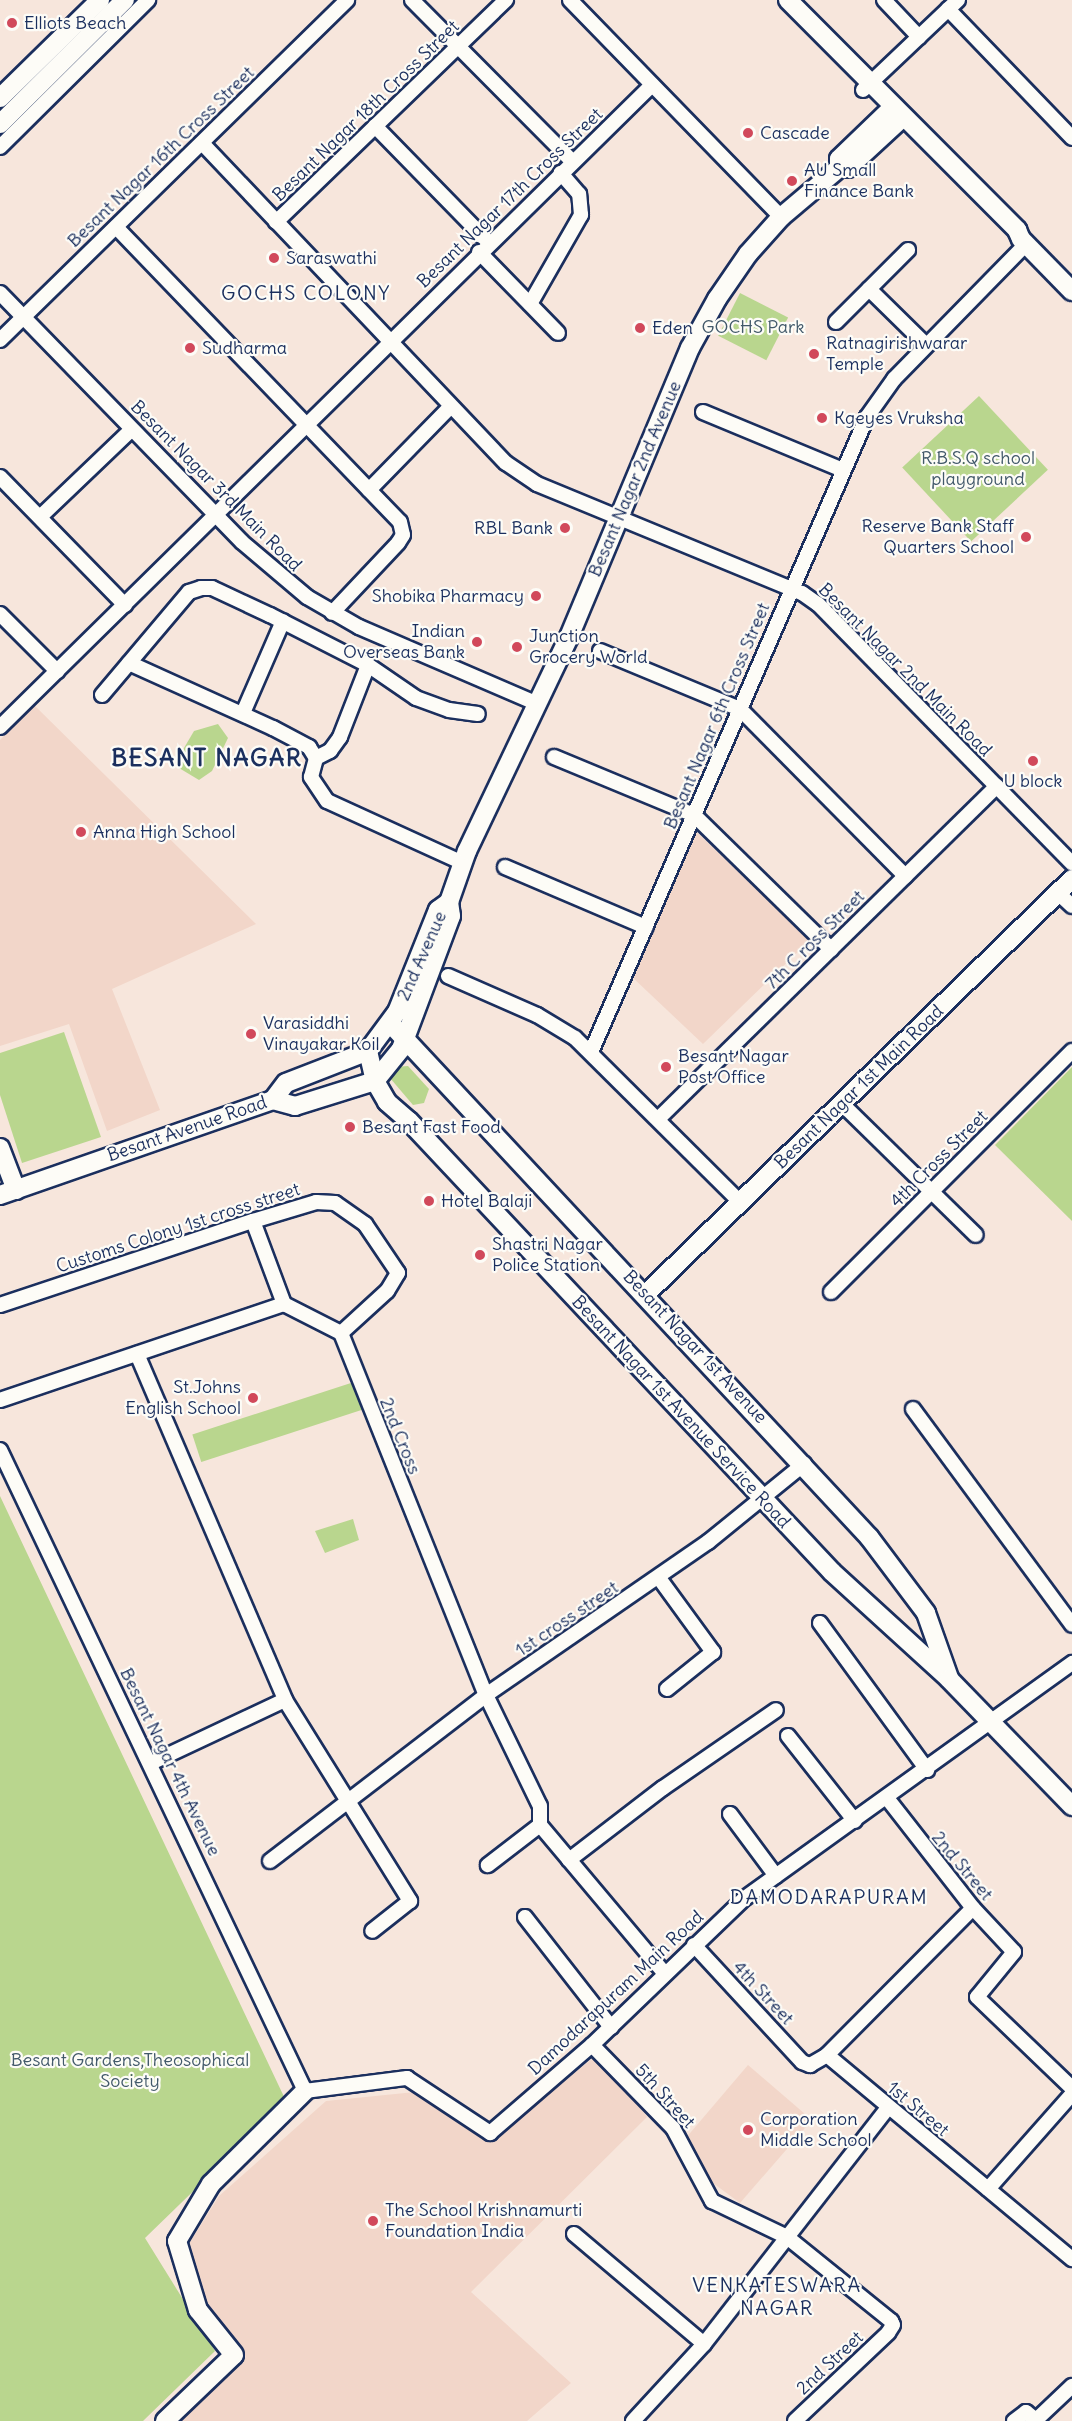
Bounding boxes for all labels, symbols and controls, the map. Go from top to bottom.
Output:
place label: Elliots Beach [24,12,126,34]
marker: Elliots Beach [5,16,19,30]
street label: Besant Nagar 18th Cross Street [268,16,464,206]
street label: Besant Nagar 16th Cross Street [63,62,259,252]
street label: Besant Nagar 17th Cross Street [413,104,607,292]
place label: Cascade [760,122,830,144]
marker: Cascade [741,126,755,140]
place label: AU Small Finance Bank [804,160,914,202]
marker: AU Small Finance Bank [785,174,799,188]
place label: Saraswathi [286,247,377,269]
marker: Saraswathi [267,251,281,265]
district label: GOCHS COLONY [221,280,391,304]
park label: GOCHS Park [701,316,805,338]
place label: Eden [652,317,693,339]
marker: Eden [633,321,647,335]
place label: Ratnagirishwarar Temple [826,333,967,376]
place label: Sudharma [202,337,287,359]
marker: Sudharma [183,341,197,355]
marker: Ratnagirishwarar Temple [807,347,821,361]
street label: Besant Nagar 2nd Avenue [584,378,686,580]
street label: Besant Nagar 3rd Main Road [126,396,306,576]
place label: Kgeyes Vruksha [834,407,964,429]
marker: Kgeyes Vruksha [815,411,829,425]
park label: R.B.S.Q school playground [921,448,1035,490]
place label: Reserve Bank Staff Quarters School [862,516,1014,558]
place label: RBL Bank [474,517,553,539]
marker: RBL Bank [558,521,572,535]
marker: Reserve Bank Staff Quarters School [1019,530,1033,544]
street label: Besant Nagar 2nd Main Road [814,579,996,761]
place label: Shobika Pharmacy [372,585,524,607]
marker: Shobika Pharmacy [529,589,543,603]
street label: Besant Nagar 6th Cross Street [659,600,775,832]
place label: Indian Overseas Bank [343,621,465,664]
place label: Junction Grocery World [529,626,647,668]
marker: Indian Overseas Bank [470,635,484,649]
marker: Junction Grocery World [510,640,524,654]
district label: BESANT NAGAR [111,744,303,772]
marker: U block [1026,754,1040,768]
place label: U block [1003,770,1063,792]
place label: Anna High School [93,821,235,843]
marker: Anna High School [74,825,88,839]
street label: 7th C ross Street [761,886,869,994]
street label: 2nd Avenue [393,908,451,1004]
street label: Besant Nagar 1st Main Road [770,1001,948,1173]
place label: Varasiddhi Vinayakar Koil [263,1013,379,1056]
marker: Varasiddhi Vinayakar Koil [244,1027,258,1041]
place label: Besant Nagar Post Office [678,1046,789,1088]
marker: Besant Nagar Post Office [659,1060,673,1074]
street label: Besant Avenue Road [104,1092,270,1166]
street label: 4th Cross Street [886,1106,992,1212]
place label: Besant Fast Food [362,1116,501,1138]
marker: Besant Fast Food [343,1120,357,1134]
street label: Customs Colony 1st cross street [53,1178,303,1278]
place label: Hotel Balaji [441,1190,532,1212]
marker: Hotel Balaji [422,1194,436,1208]
place label: Shastri Nagar Police Station [492,1234,603,1276]
marker: Shastri Nagar Police Station [473,1248,487,1262]
street label: Besant Nagar 1st Avenue [619,1266,771,1428]
street label: Besant Nagar 1st Avenue Service Road [567,1291,795,1533]
place label: St.Johns English School [125,1377,241,1420]
marker: St.Johns English School [246,1391,260,1405]
street label: 2nd Cross [375,1395,425,1477]
street label: 1st cross street [511,1577,623,1661]
street label: Besant Nagar 4th Avenue [115,1664,225,1860]
street label: 2nd Street [927,1827,997,1905]
district label: DAMODARAPURAM [730,1884,928,1908]
street label: Damodarapuram Main Road [524,1906,708,2080]
street label: 4th Street [728,1957,798,2029]
park label: Besant Gardens,Theosophical Society [11,2050,249,2092]
street label: 5th Street [631,2059,699,2133]
street label: 1st Street [883,2077,953,2141]
place label: Corporation Middle School [760,2109,872,2152]
marker: Corporation Middle School [741,2123,755,2137]
place label: The School Krishnamurti Foundation India [385,2200,582,2242]
marker: The School Krishnamurti Foundation India [366,2214,380,2228]
district label: VENKATESWARA NAGAR [692,2272,862,2319]
street label: 2nd Street [792,2327,868,2399]

